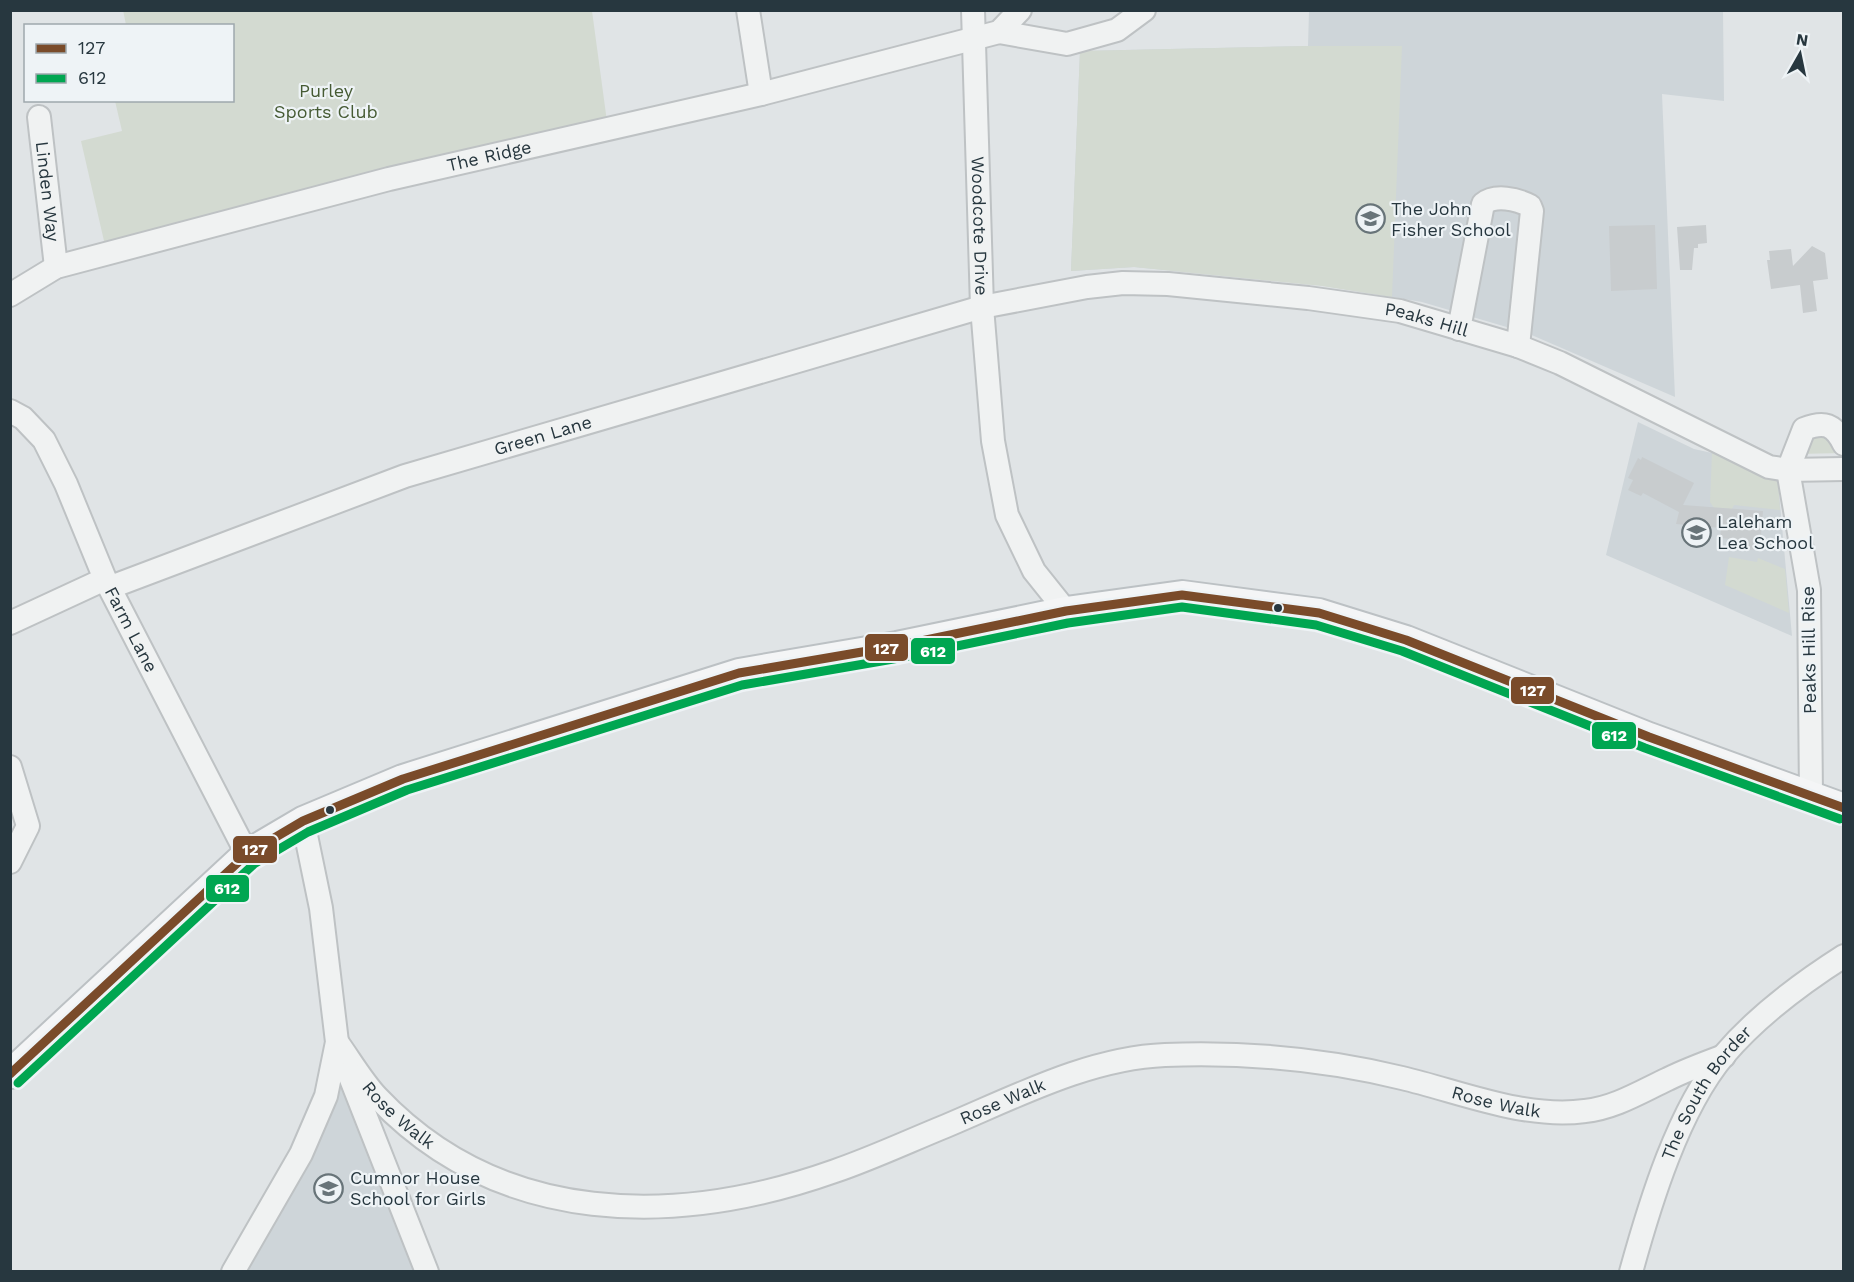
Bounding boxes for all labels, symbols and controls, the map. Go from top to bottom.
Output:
legend [24,24,234,102]
north arrow [1770,24,1830,84]
text: N [1795,29,1810,50]
text: 127 [78,37,105,58]
text: 612 [78,67,106,88]
park label: Purley Sports Club [274,80,378,122]
street label: The Ridge [445,136,533,175]
street label: Linden Way [32,140,64,243]
street label: Woodcote Drive [967,156,993,296]
place label: The John Fisher School [1391,198,1511,240]
school or university icon: The John Fisher School [1354,203,1386,235]
street label: Peaks Hill [1383,298,1472,341]
street label: Green Lane [492,411,594,459]
place label: Laleham Lea School [1717,511,1814,553]
school or university icon: Laleham Lea School [1680,516,1712,548]
street label: Farm Lane [101,583,162,676]
street label: Peaks Hill Rise [1797,586,1820,714]
unlabelled marker [1272,602,1284,614]
line badge: 127 [864,633,909,662]
line badge: 612 [910,637,956,665]
text: 127 [873,639,899,658]
text: 612 [920,642,946,661]
line badge: 127 [1510,676,1555,705]
text: 127 [1520,681,1546,700]
line badge: 612 [1591,721,1637,750]
text: 612 [1601,726,1627,745]
unlabelled marker [324,804,336,816]
line badge: 127 [232,835,278,864]
text: 127 [242,840,268,859]
line badge: 612 [205,874,250,903]
text: 612 [214,879,240,898]
street label: The South Border [1657,1021,1756,1163]
street label: Rose Walk [957,1074,1048,1129]
street label: Rose Walk [358,1077,439,1153]
street label: Rose Walk [1449,1081,1542,1121]
place label: Cumnor House School for Girls [350,1167,486,1209]
school or university icon: Cumnor House School for Girls [313,1172,345,1204]

